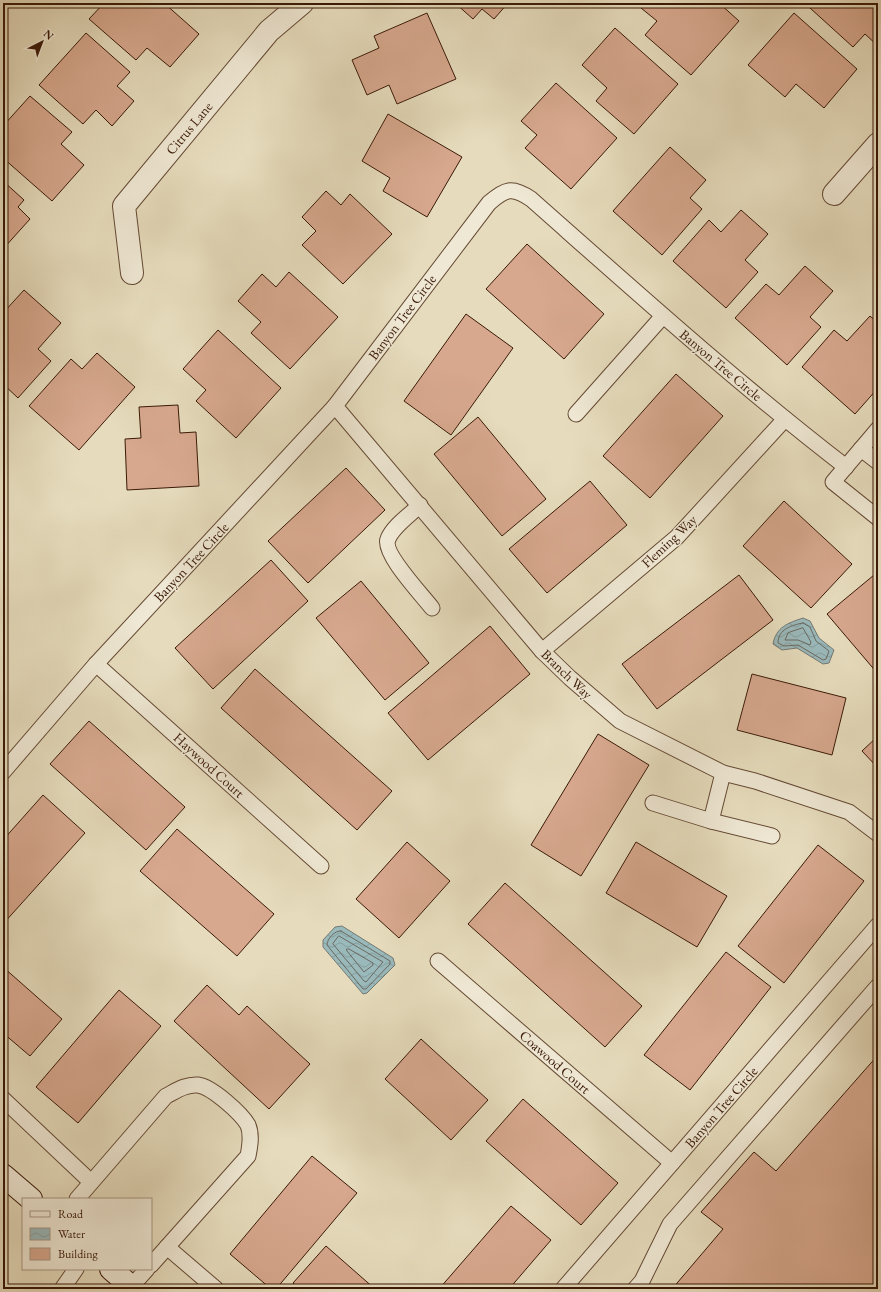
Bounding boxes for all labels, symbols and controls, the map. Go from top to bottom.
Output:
north arrow [22,22,62,62]
text: N [41,26,57,43]
street label: Citrus Lane [162,97,217,158]
street label: Banyon Tree Circle [364,270,440,363]
street label: Banyon Tree Circle [676,325,766,405]
street label: Fleming Way [637,510,701,571]
street label: Banyon Tree Circle [150,518,233,606]
street label: Branch Way [538,645,597,704]
street label: Haywood Court [170,728,249,802]
street label: Coawood Court [516,1026,595,1098]
street label: Banyon Tree Circle [681,1062,762,1152]
legend [22,1198,152,1270]
text: Road [58,1206,84,1222]
text: Water [58,1226,85,1242]
text: Building [58,1246,99,1262]

